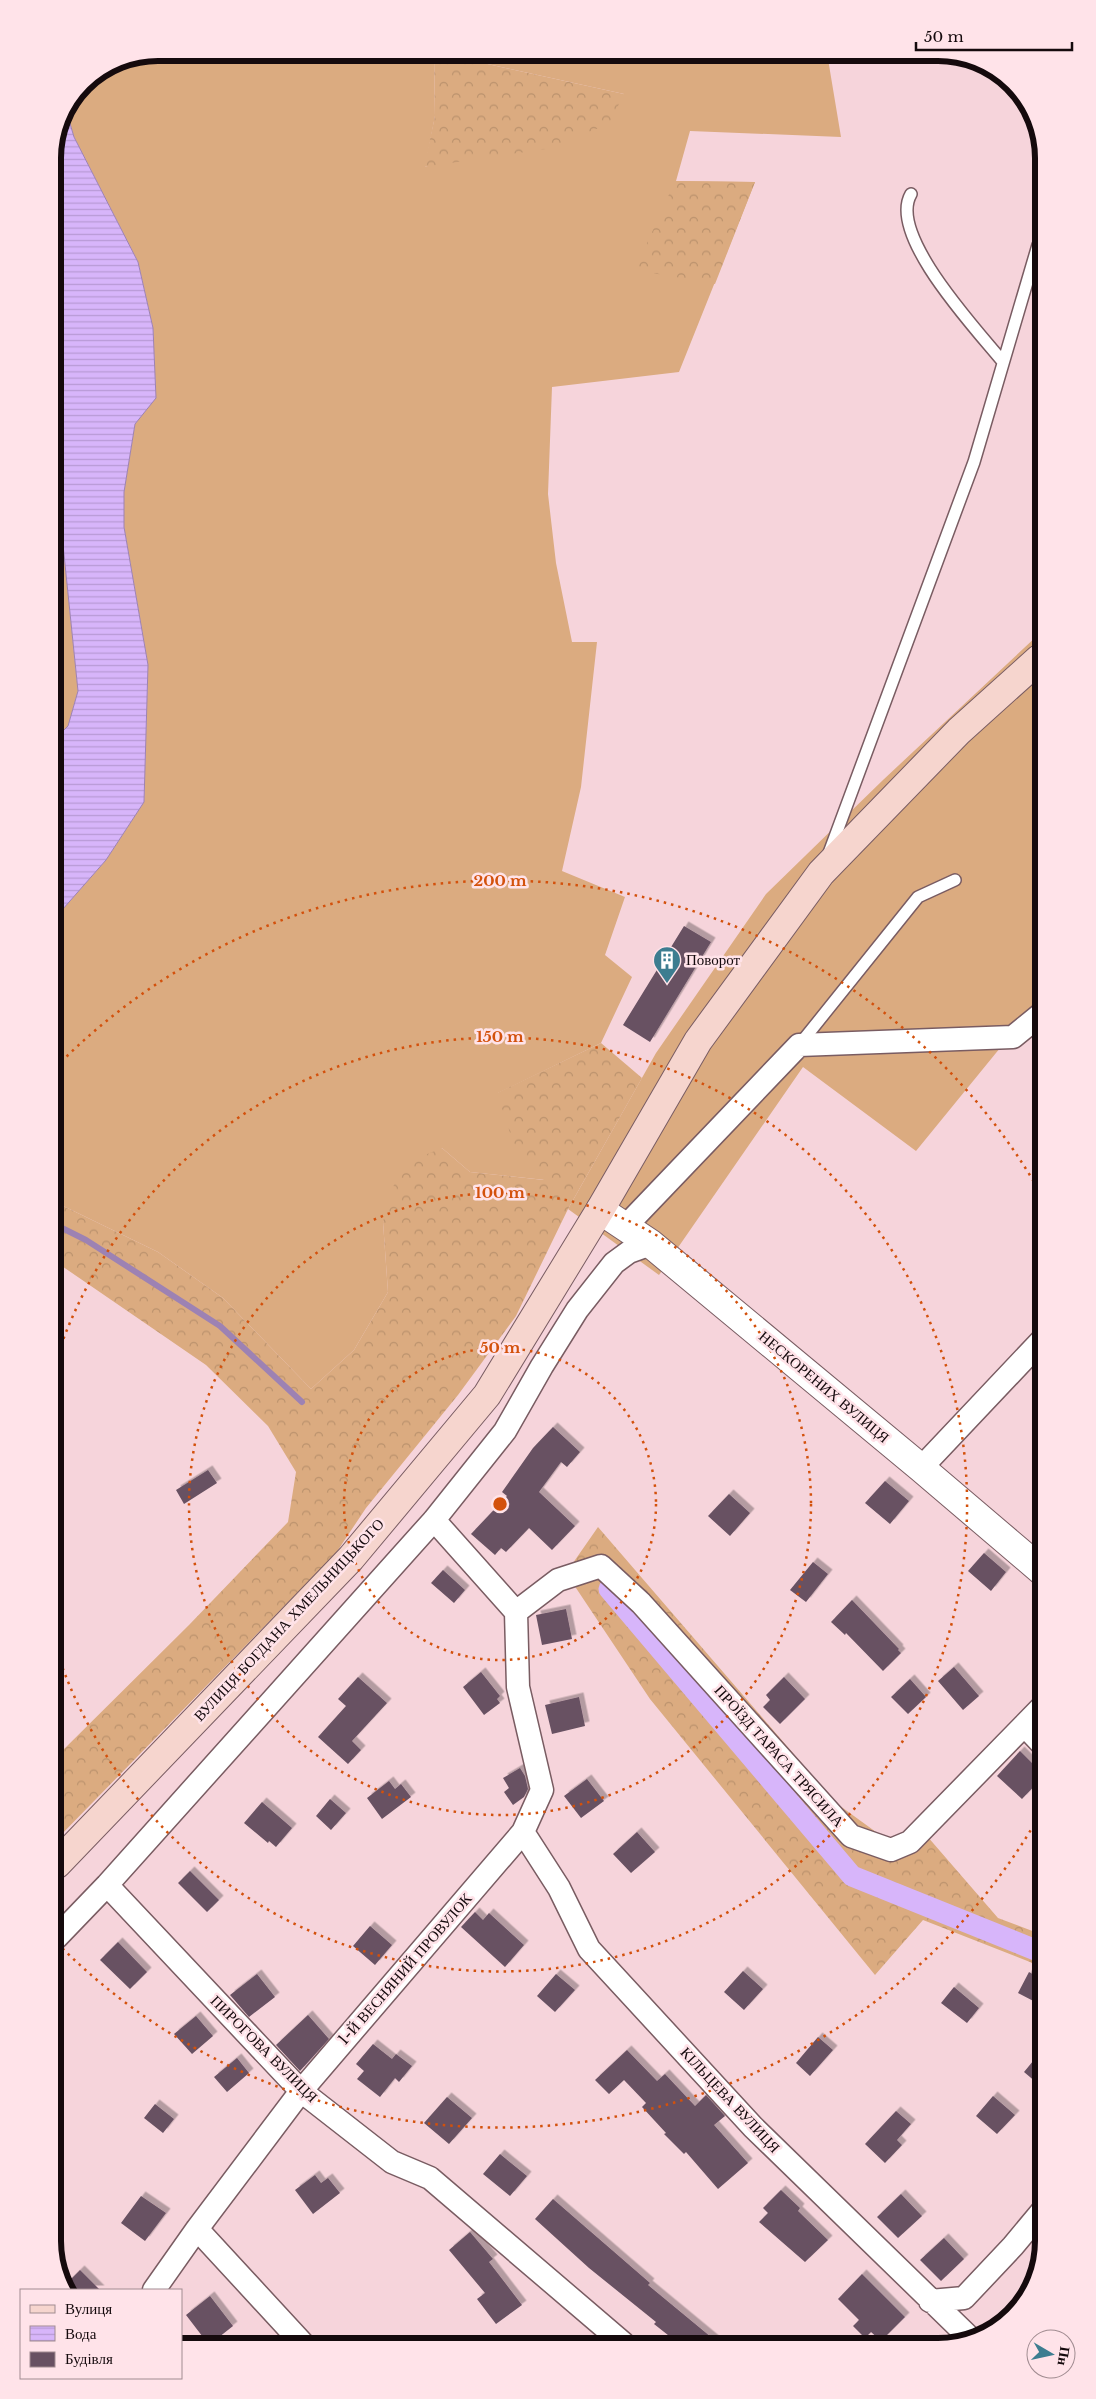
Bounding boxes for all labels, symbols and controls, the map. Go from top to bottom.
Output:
scale bar [916,20,1072,52]
text: 50 m [924,27,964,46]
text: 200 m [474,871,527,890]
building icon: Поворот [652,945,682,984]
place label: Поворот [686,950,741,969]
text: 150 m [476,1027,524,1046]
text: 100 m [475,1183,525,1202]
street label: НЕСКОРЕНИХ ВУЛИЦЯ [755,1327,893,1447]
text: 50 m [480,1338,521,1357]
centre of rings [491,1495,509,1513]
street label: ВУЛИЦЯ БОГДАНА ХМЕЛЬНИЦЬКОГО [190,1514,388,1725]
street label: ПРОЇЗД ТАРАСА ТРЯСИЛА [710,1681,848,1831]
street label: 1-Й ВЕСНЯНИЙ ПРОВУЛОК [334,1888,476,2048]
street label: ПИРОГОВА ВУЛИЦЯ [207,1991,322,2106]
street label: КІЛЬЦЕВА ВУЛИЦЯ [677,2043,784,2156]
legend [20,2289,182,2379]
text: Вулиця [65,2299,112,2318]
text: Вода [65,2324,97,2343]
north arrow [1026,2329,1076,2379]
text: Пн [1053,2345,1074,2367]
text: Будівля [65,2349,113,2368]

